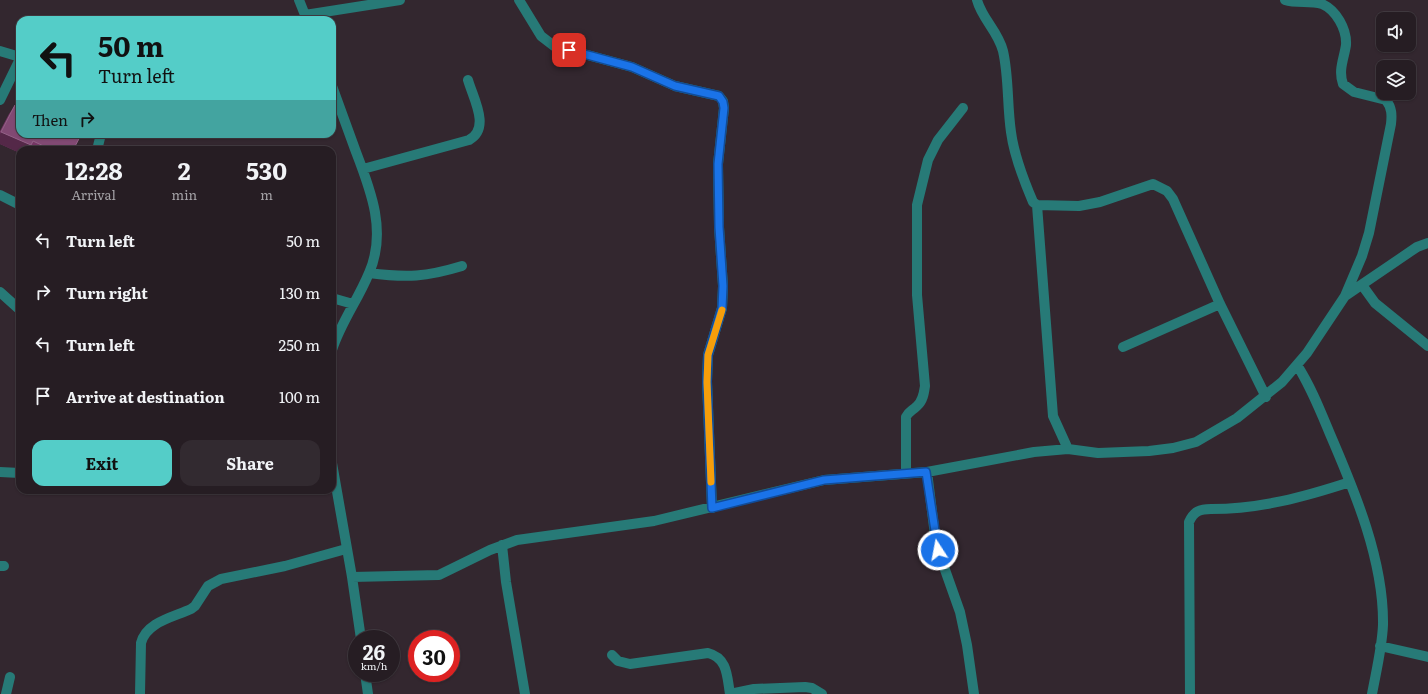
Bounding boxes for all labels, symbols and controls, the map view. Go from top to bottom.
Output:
map controls [1376,12,1416,100]
button: sound [1376,12,1416,52]
text: 50 m [98,24,164,66]
icon: left [32,32,84,84]
pin [552,33,586,67]
icon: arrive [558,39,580,61]
button: layers [1376,60,1416,100]
text: Turn left [98,62,175,89]
text: Then [32,108,68,131]
icon: right [76,108,98,130]
text: 12:28 [65,152,123,187]
text: 2 [178,152,191,187]
text: 530 [246,152,287,187]
text: Arrival [72,185,116,204]
text: min [172,185,197,204]
text: m [260,185,273,204]
icon: left [32,229,54,251]
text: Turn left [66,229,135,252]
text: 50 m [286,229,320,252]
icon: right [32,281,54,303]
text: Turn right [66,281,148,304]
text: 130 m [280,281,320,304]
icon: left [32,333,54,355]
text: Turn left [66,333,135,356]
text: 250 m [279,333,320,356]
icon: arrive [32,385,54,407]
text: Arrive at destination [66,385,225,408]
text: 100 m [279,385,320,408]
button: Exit [32,440,172,486]
button: Share [180,440,320,486]
position arrow [917,529,959,571]
speed limit sign: 30 [408,630,460,682]
text: 26 [363,636,385,666]
text: km/h [361,658,387,673]

